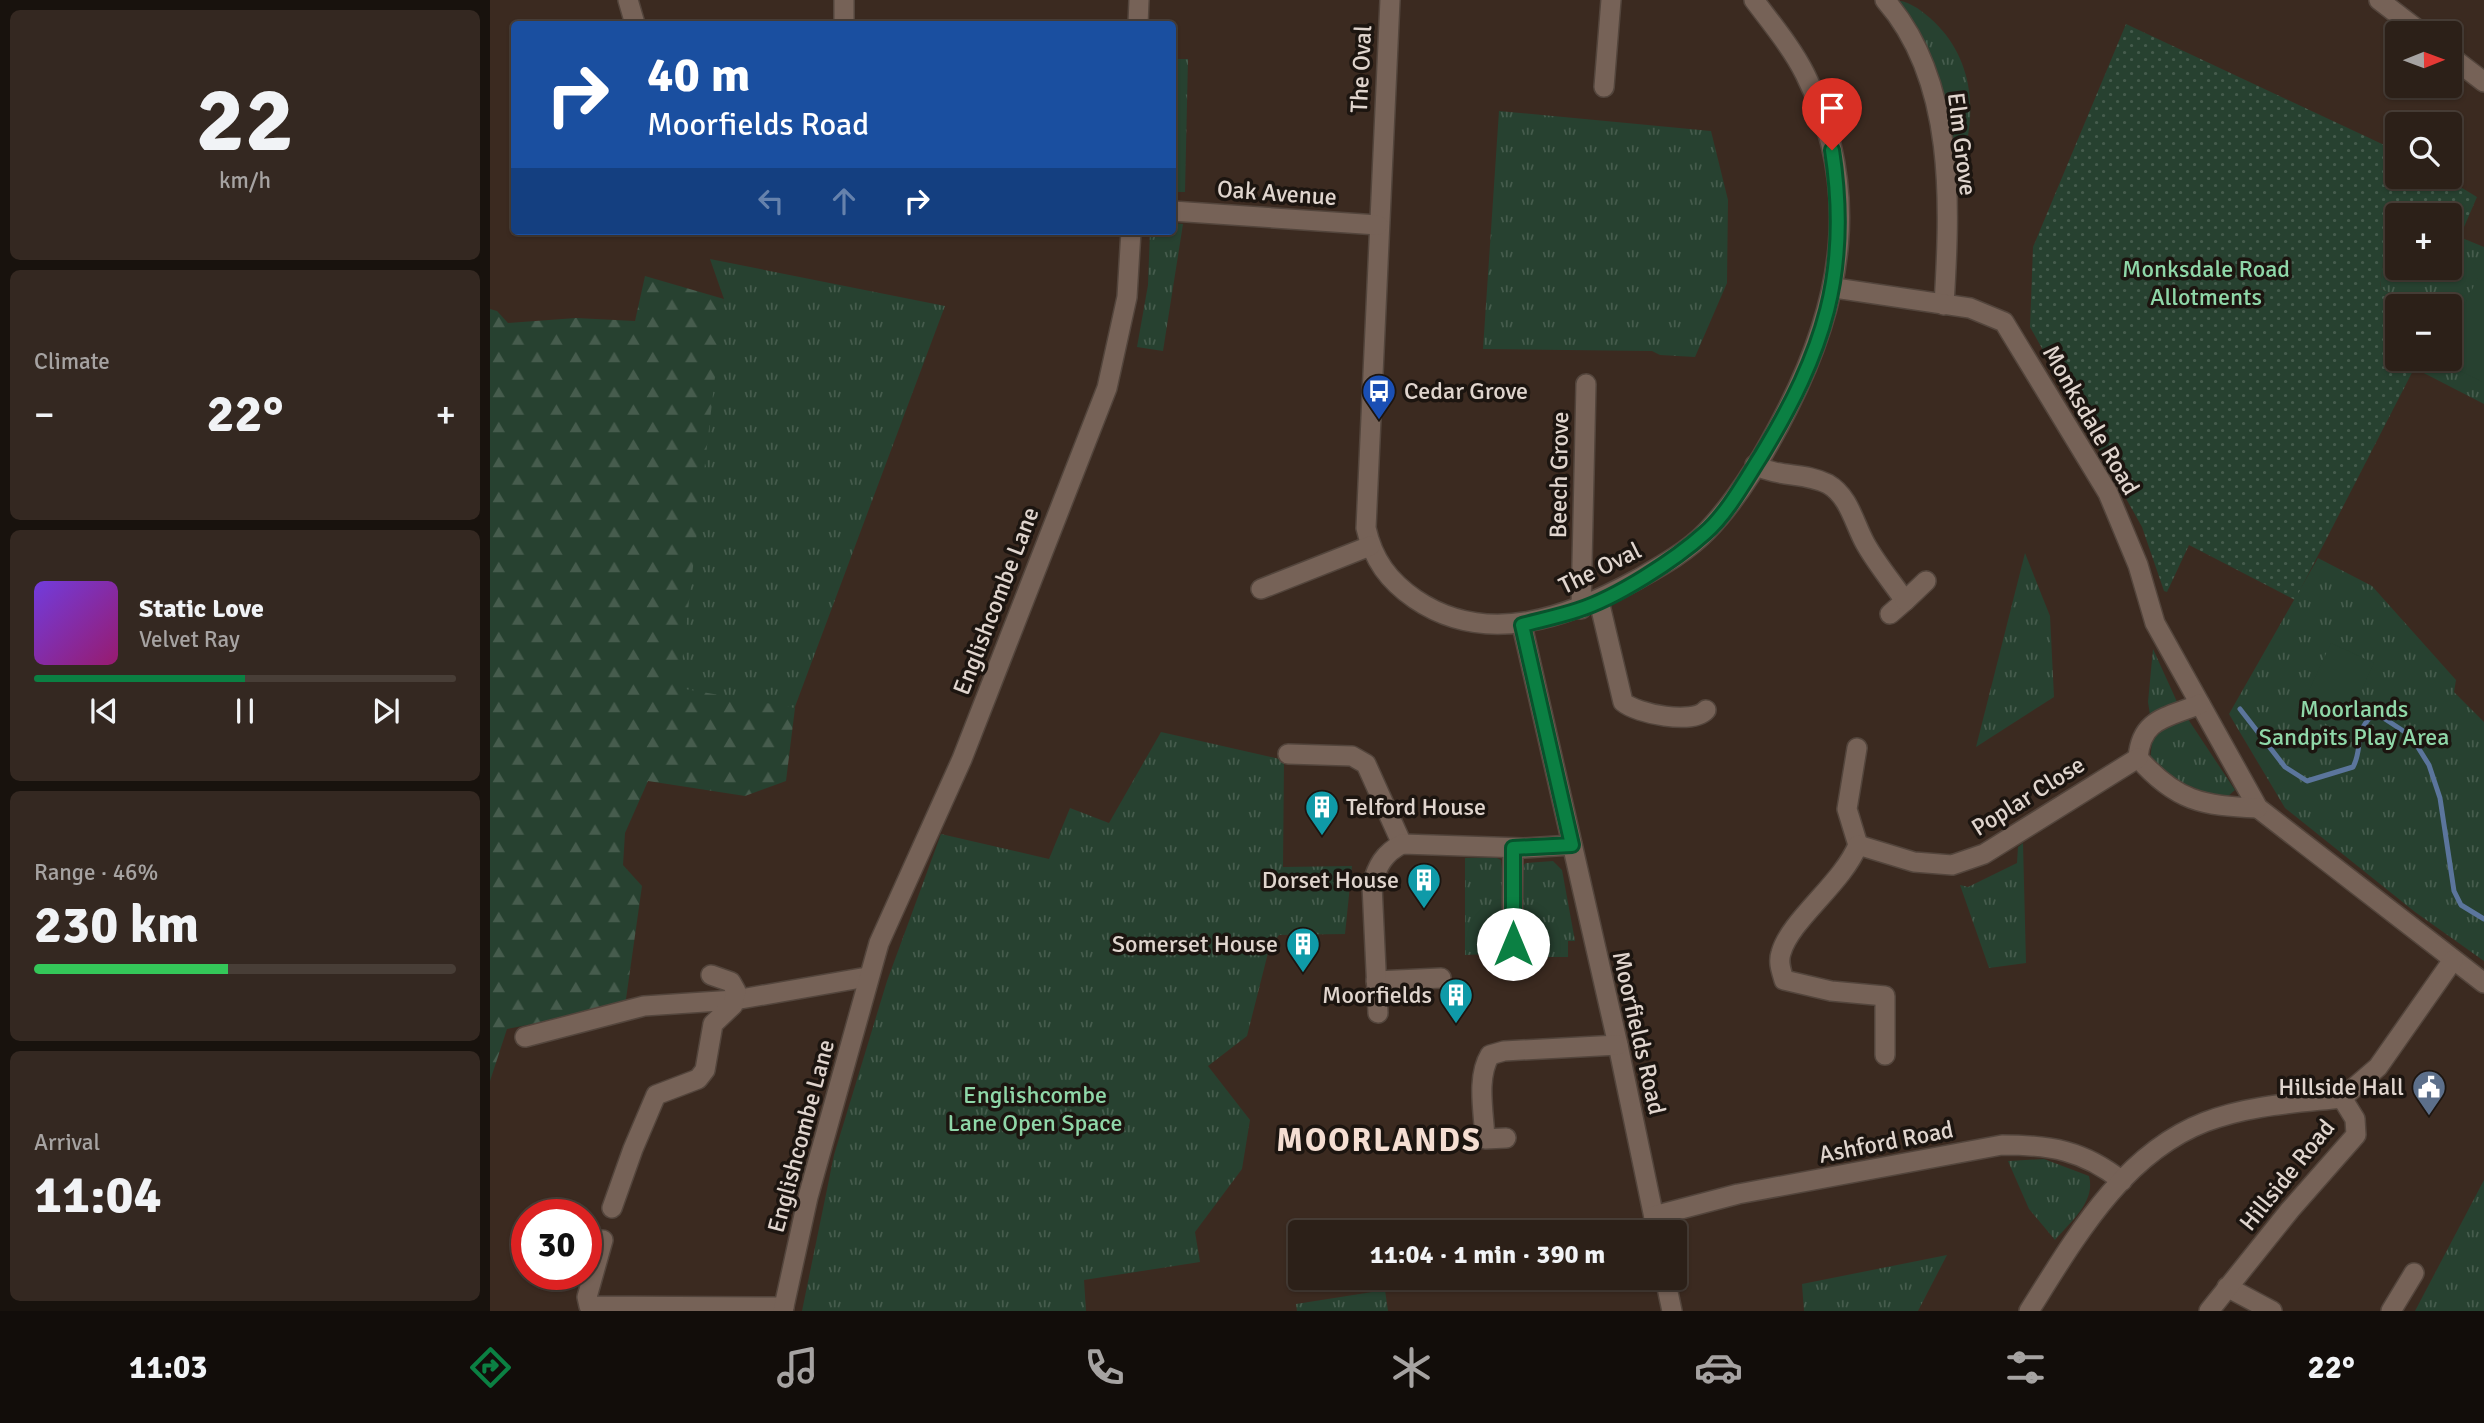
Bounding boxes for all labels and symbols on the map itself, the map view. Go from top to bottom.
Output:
north arrow [2385,21,2462,98]
street label: The Oval [1344,24,1378,114]
pin [1802,78,1862,150]
street label: Elm Grove [1941,91,1983,197]
street label: Oak Avenue [1216,174,1338,212]
park label: Monksdale Road Allotments [2122,254,2290,312]
street label: Monksdale Road [2036,340,2146,500]
bus stop icon: Cedar Grove [1360,372,1398,421]
place label: Cedar Grove [1404,376,1528,406]
street label: Beech Grove [1543,411,1575,539]
street label: Englishcombe Lane [946,503,1046,699]
street label: The Oval [1554,535,1646,601]
park label: Moorlands Sandpits Play Area [2259,694,2449,752]
street label: Poplar Close [1966,749,2090,843]
building icon: Telford House [1303,788,1341,837]
place label: Telford House [1346,792,1486,822]
building icon: Dorset House [1405,861,1443,910]
place label: Dorset House [1262,865,1399,895]
position arrow [1476,907,1550,981]
building icon: Somerset House [1284,925,1322,974]
place label: Somerset House [1112,929,1278,959]
street label: Moorfields Road [1606,948,1672,1118]
building icon: Moorfields [1437,976,1475,1025]
place label: Moorfields [1322,980,1432,1010]
street label: Englishcombe Lane [761,1036,841,1236]
public building icon: Hillside Hall [2410,1068,2448,1117]
place label: Hillside Hall [2278,1072,2404,1102]
park label: Englishcombe Lane Open Space [947,1080,1123,1138]
street label: Hillside Road [2233,1113,2341,1237]
street label: Ashford Road [1816,1114,1956,1170]
district label: MOORLANDS [1276,1121,1482,1160]
speed limit sign: 30 [511,1199,602,1290]

